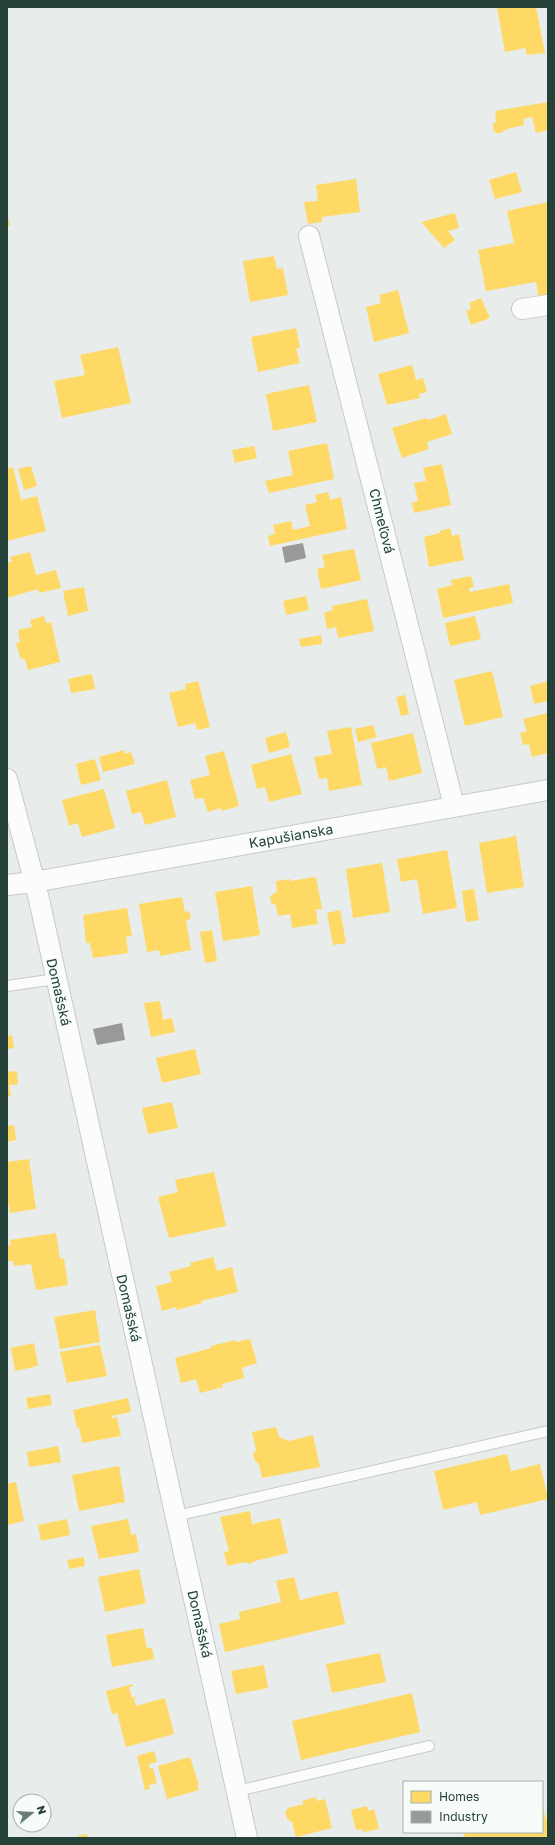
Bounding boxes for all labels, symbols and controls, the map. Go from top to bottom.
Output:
street label: Chmeľová [366,487,399,555]
street label: Kapušianska [247,820,334,851]
street label: Domašská [43,956,76,1027]
street label: Domašská [113,1272,146,1343]
street label: Domašská [184,1588,217,1659]
legend [403,1781,543,1833]
text: Homes [439,1789,479,1804]
north arrow [12,1793,52,1833]
text: N [35,1804,49,1816]
text: Industry [439,1809,488,1824]

